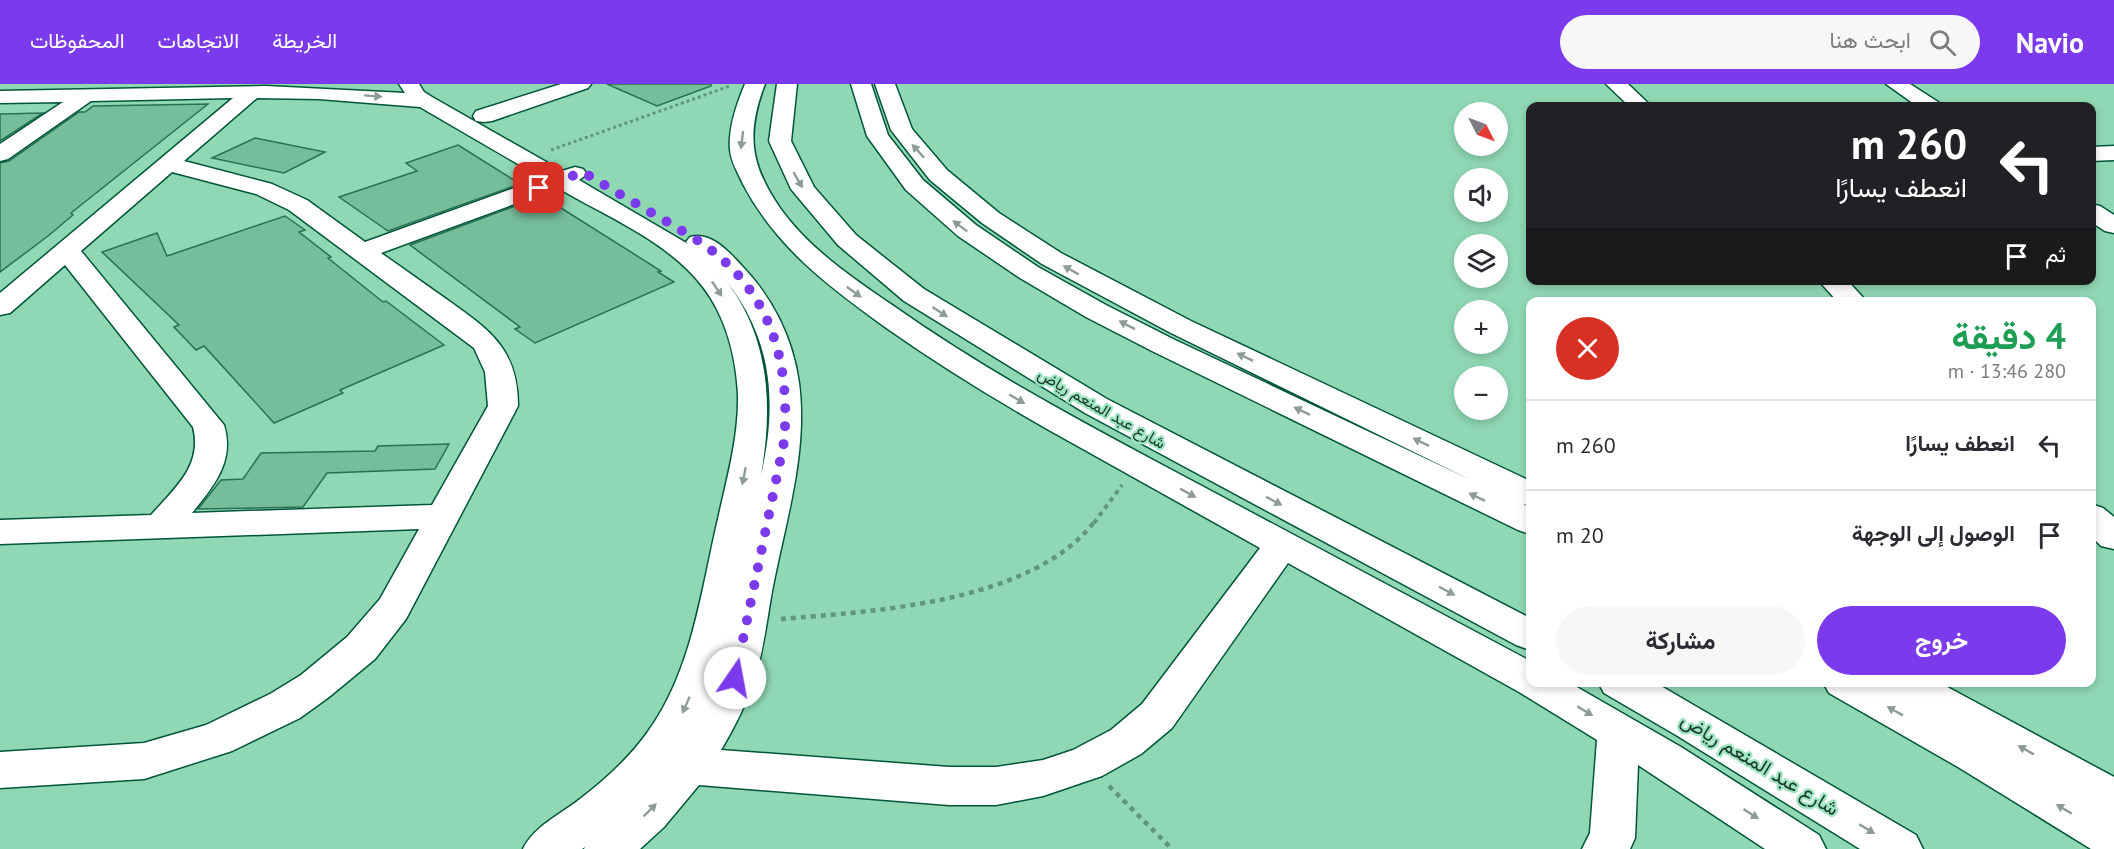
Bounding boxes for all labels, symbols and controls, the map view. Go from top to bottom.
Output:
search box [1560,15,1980,69]
text: Navio [2016,24,2084,61]
text: ابحث هنا [1829,26,1911,54]
icon: search [1926,26,1959,59]
text: المحفوظات [30,27,125,54]
text: الاتجاهات [158,27,239,54]
text: الخريطة [272,27,337,54]
one-way arrow [364,91,383,100]
north arrow [1454,102,1508,156]
map controls [1454,102,1508,420]
text: 260 m [1851,116,1967,171]
icon: left [1988,126,2066,204]
one-way arrow [738,131,747,150]
one-way arrow [911,143,925,158]
pin [513,162,564,213]
button: sound [1454,168,1508,222]
text: انعطف يسارًا [1835,170,1967,204]
icon: arrive [522,171,555,204]
one-way arrow [793,172,804,188]
one-way arrow [952,220,967,232]
button: layers [1454,234,1508,288]
icon: arrive [2000,240,2033,273]
text: ثم [2045,240,2066,268]
one-way arrow [1062,265,1079,275]
one-way arrow [711,281,722,297]
one-way arrow [846,286,862,298]
button: + [1454,300,1508,354]
one-way arrow [932,306,948,317]
text: 4 دقيقة [1952,312,2066,359]
button: close [1556,317,1619,380]
one-way arrow [1118,320,1135,330]
one-way arrow [1237,352,1254,361]
text: 280 m · 13:46 [1948,358,2066,384]
street label: شارع عبد المنعم رياض [1034,363,1169,454]
button: − [1454,366,1508,420]
one-way arrow [1009,394,1026,404]
one-way arrow [1294,407,1311,416]
text: انعطف يسارًا [1905,429,2015,457]
icon: left [2033,429,2066,462]
text: 260 m [1556,431,1616,459]
one-way arrow [1412,437,1429,446]
one-way arrow [739,467,748,486]
one-way arrow [1180,488,1197,498]
one-way arrow [1469,492,1486,501]
one-way arrow [1265,496,1282,506]
text: الوصول إلى الوجهة [1852,519,2015,547]
icon: arrive [2033,519,2066,552]
text: 20 m [1556,521,1604,549]
one-way arrow [1438,586,1455,596]
button: مشاركة [1556,606,1805,675]
button: خروج [1817,606,2066,675]
position arrow [703,646,767,710]
one-way arrow [681,697,691,715]
one-way arrow [1577,706,1594,716]
street label: شارع عبد المنعم رياض [1676,706,1844,822]
one-way arrow [1886,706,1903,716]
one-way arrow [2017,745,2034,755]
one-way arrow [643,803,658,817]
one-way arrow [2056,803,2072,814]
one-way arrow [1742,808,1759,819]
one-way arrow [1859,823,1875,834]

